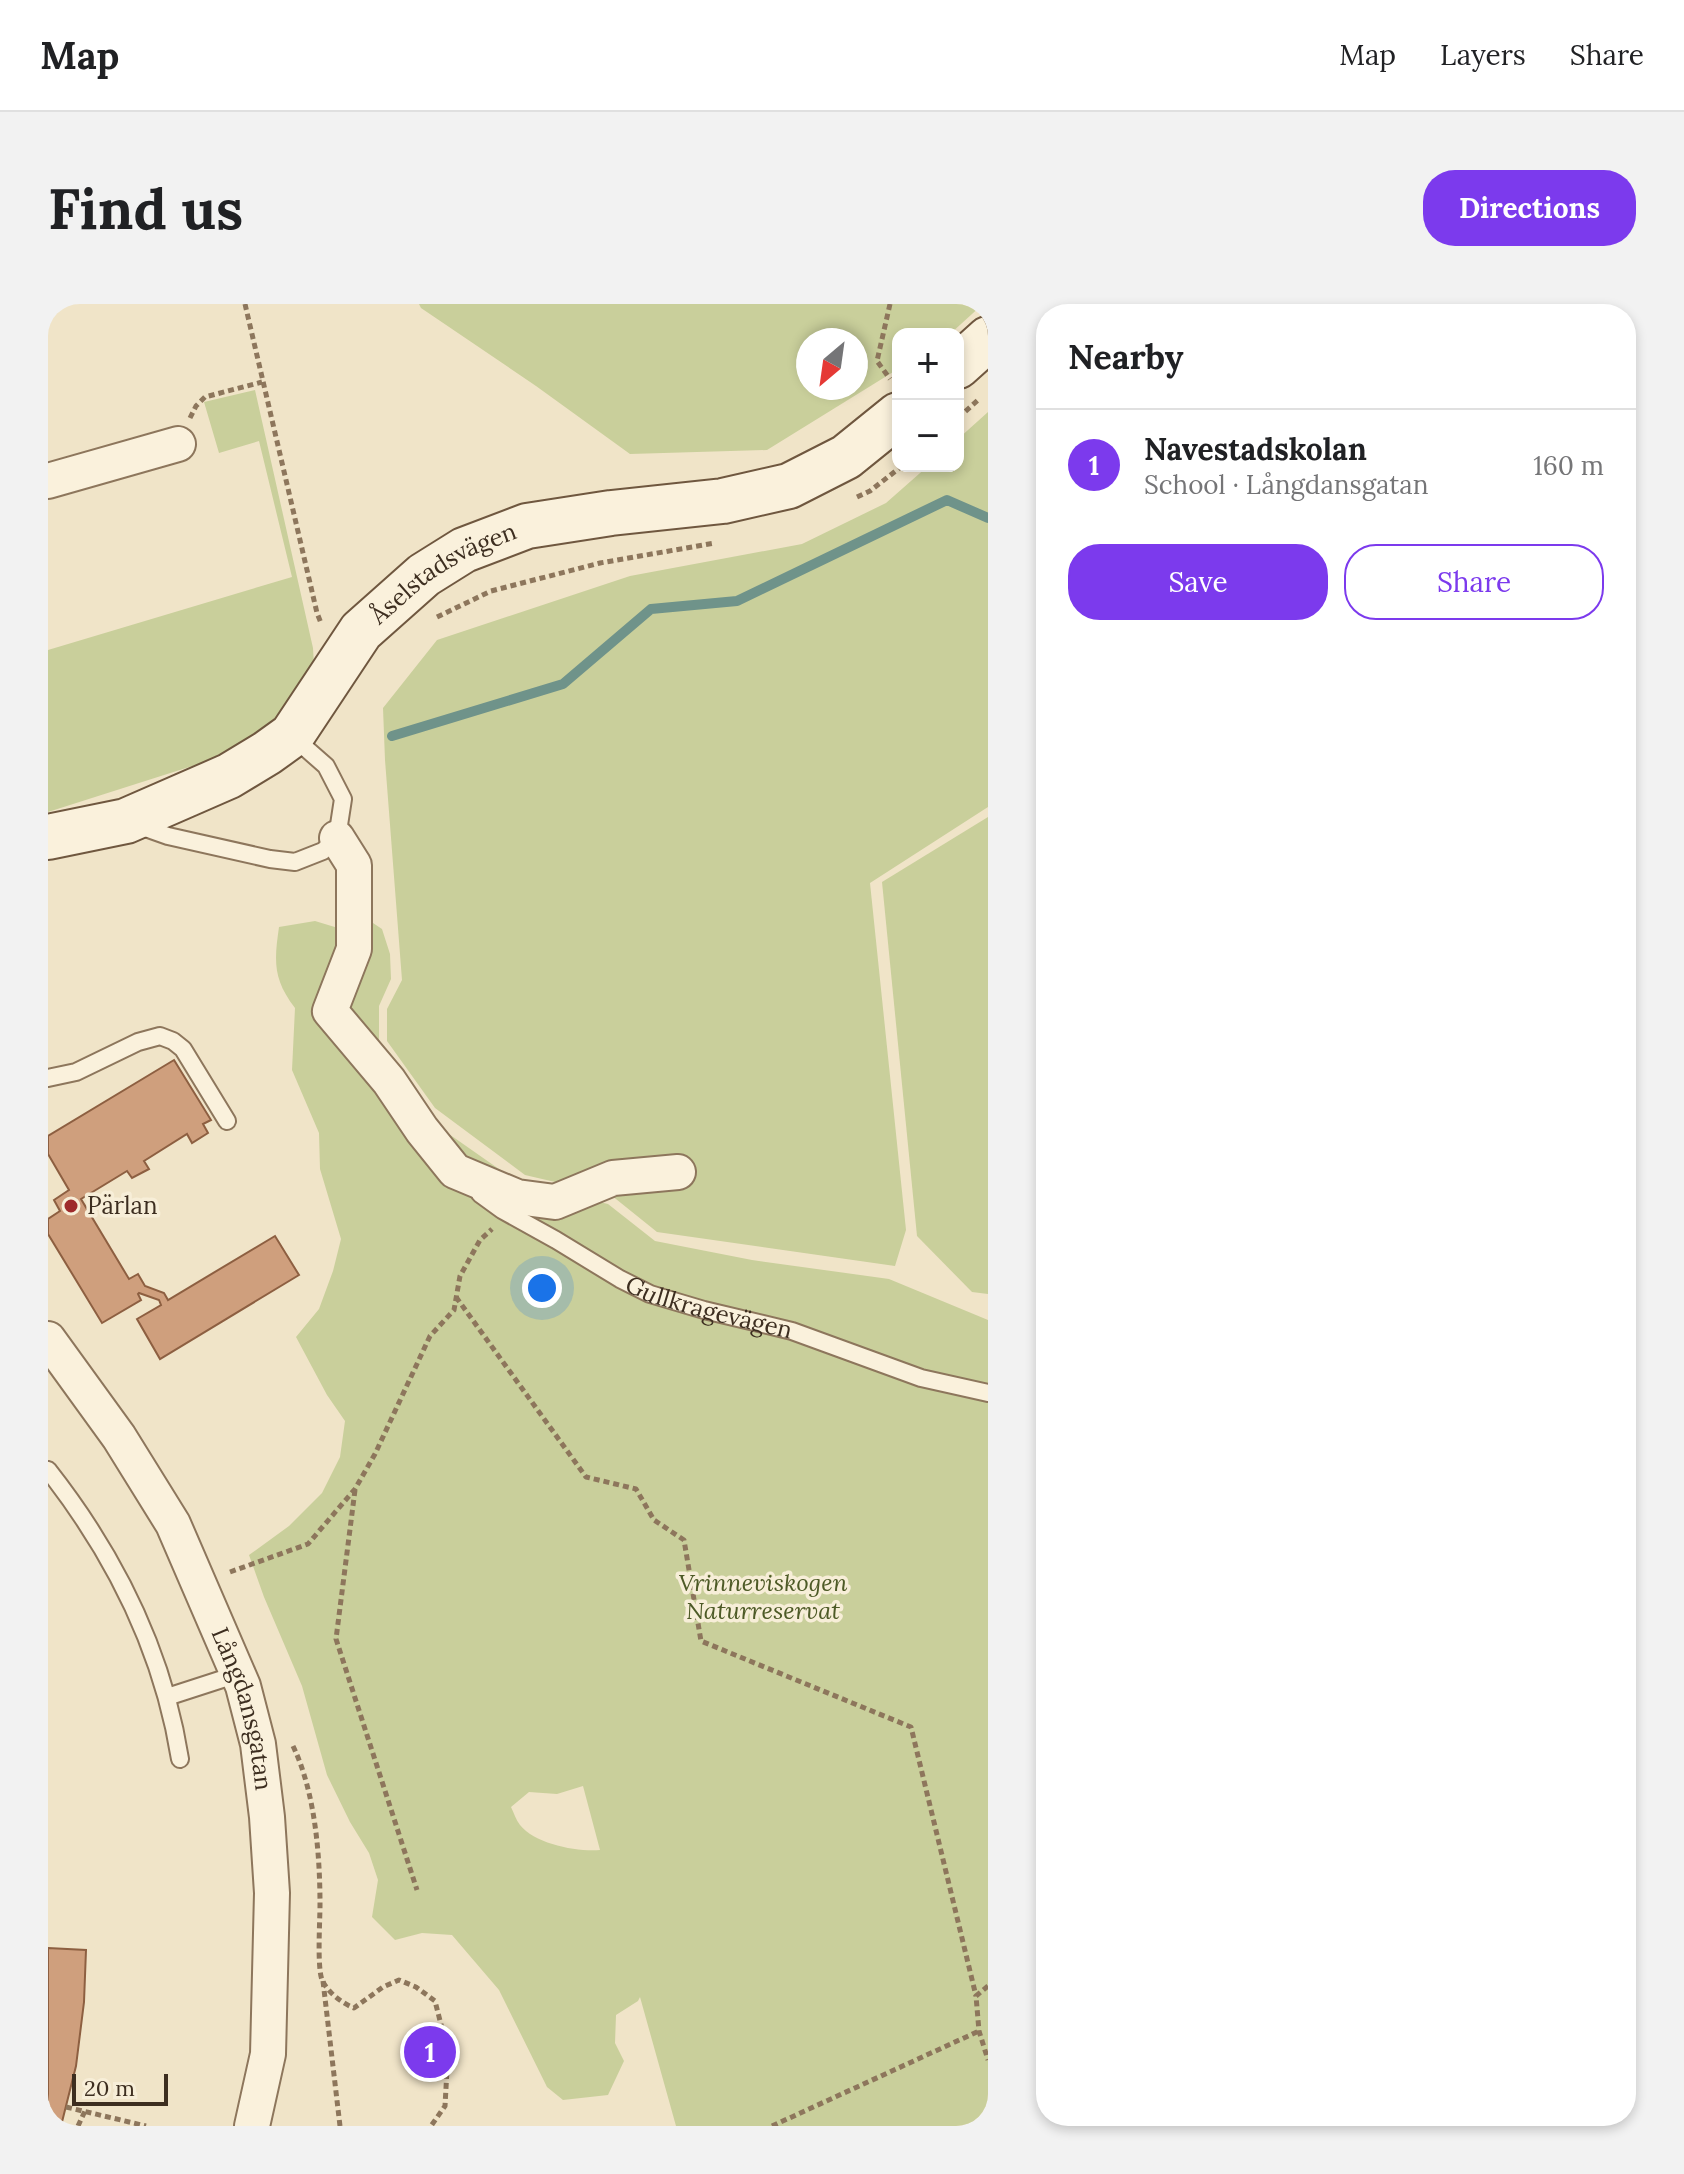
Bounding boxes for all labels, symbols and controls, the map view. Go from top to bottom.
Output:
text: Map [40,31,119,79]
text: Map [1339,37,1396,73]
text: Layers [1440,37,1526,73]
text: Share [1570,37,1644,73]
button: Directions [1423,170,1636,246]
text: Find us [48,173,243,244]
north arrow [796,328,868,400]
map controls [892,328,964,472]
button: + [892,328,964,400]
text: Nearby [1068,335,1184,378]
button: − [892,400,964,472]
text: Navestadskolan [1144,430,1367,468]
text: 1 [1089,449,1099,482]
text: 160 m [1533,449,1604,482]
text: School · Långdansgatan [1144,468,1429,501]
street label: Åselstadsvägen [363,515,521,631]
button: Save [1068,544,1328,620]
button: Share [1344,544,1604,620]
place label: Pärlan [87,1190,158,1221]
marker: Pärlan [62,1197,80,1215]
your location [522,1268,562,1308]
street label: Gullkragevägen [620,1268,796,1346]
park label: Vrinneviskogen Naturreservat [679,1567,848,1626]
street label: Långdansgatan [205,1622,280,1792]
pin: 1 [404,2022,456,2082]
scale bar [72,2070,168,2106]
text: 20 m [84,2074,135,2102]

